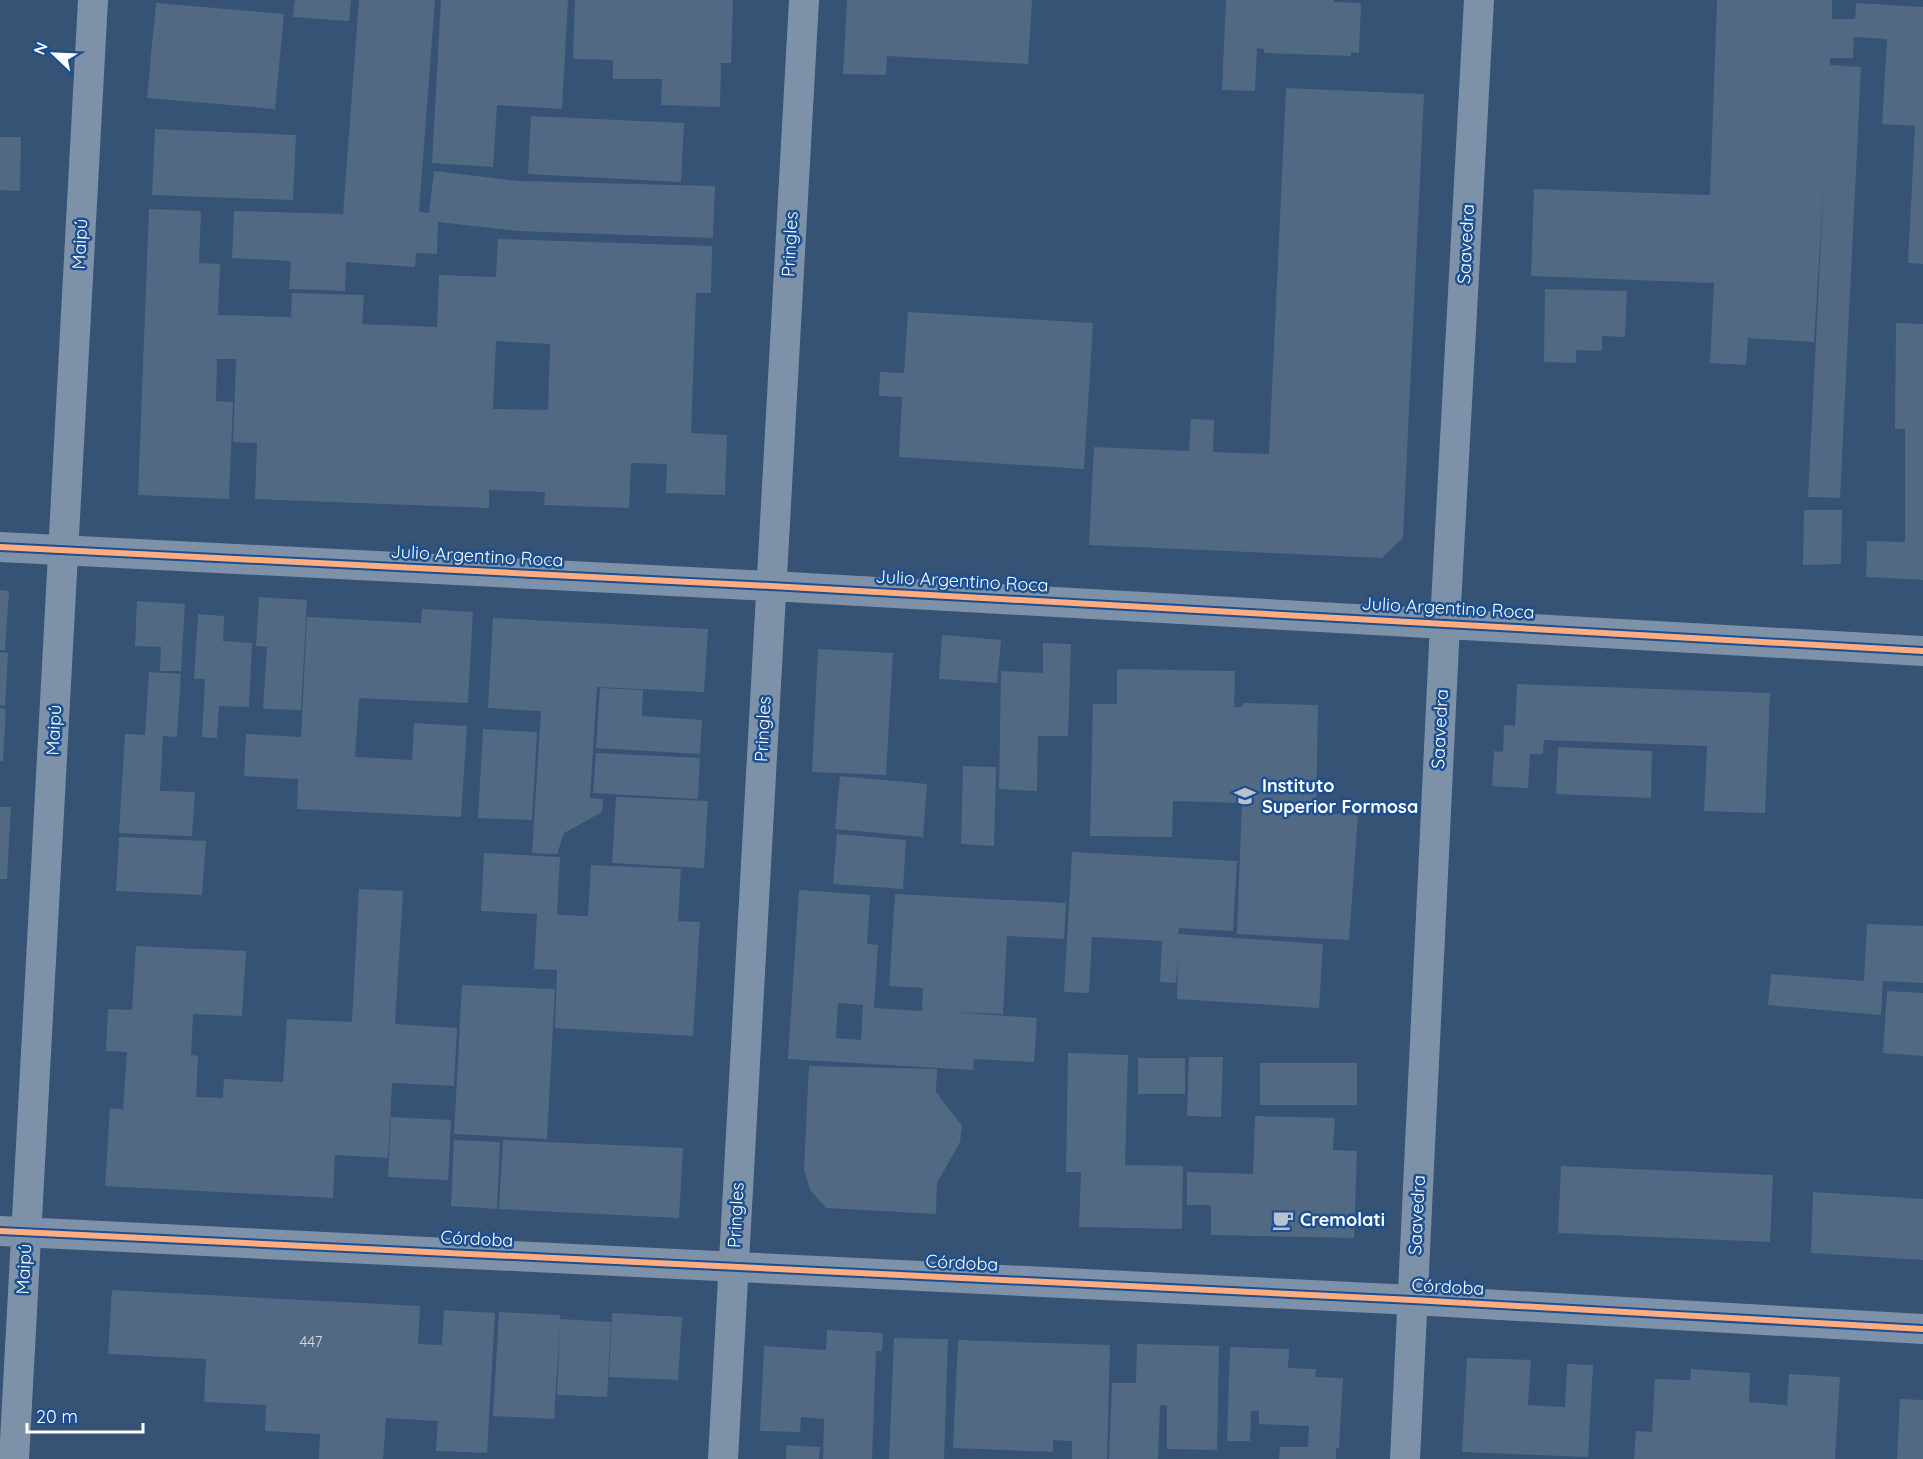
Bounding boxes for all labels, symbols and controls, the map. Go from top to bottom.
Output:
north arrow [24,24,84,84]
text: N [29,39,52,57]
street label: Saavedra [1452,203,1479,285]
street label: Pringles [776,211,803,277]
street label: Maipú [67,218,92,270]
street label: Julio Argentino Roca [390,539,564,572]
street label: Julio Argentino Roca [875,564,1049,597]
street label: Julio Argentino Roca [1361,591,1535,624]
street label: Saavedra [1426,688,1453,770]
street label: Pringles [749,696,776,762]
street label: Maipú [41,704,66,756]
place label: Instituto Superior Formosa [1262,774,1418,818]
school or university icon: Instituto Superior Formosa [1233,784,1257,808]
street label: Saavedra [1403,1174,1430,1256]
street label: Pringles [722,1182,749,1248]
cafe icon: Cremolati [1271,1208,1295,1232]
place label: Cremolati [1300,1208,1385,1231]
street label: Córdoba [440,1225,514,1252]
street label: Maipú [11,1243,36,1295]
street label: Córdoba [925,1249,999,1276]
street label: Córdoba [1411,1273,1485,1300]
house number: 447 [299,1332,323,1351]
scale bar [27,1396,142,1434]
text: 20 m [36,1405,78,1428]

